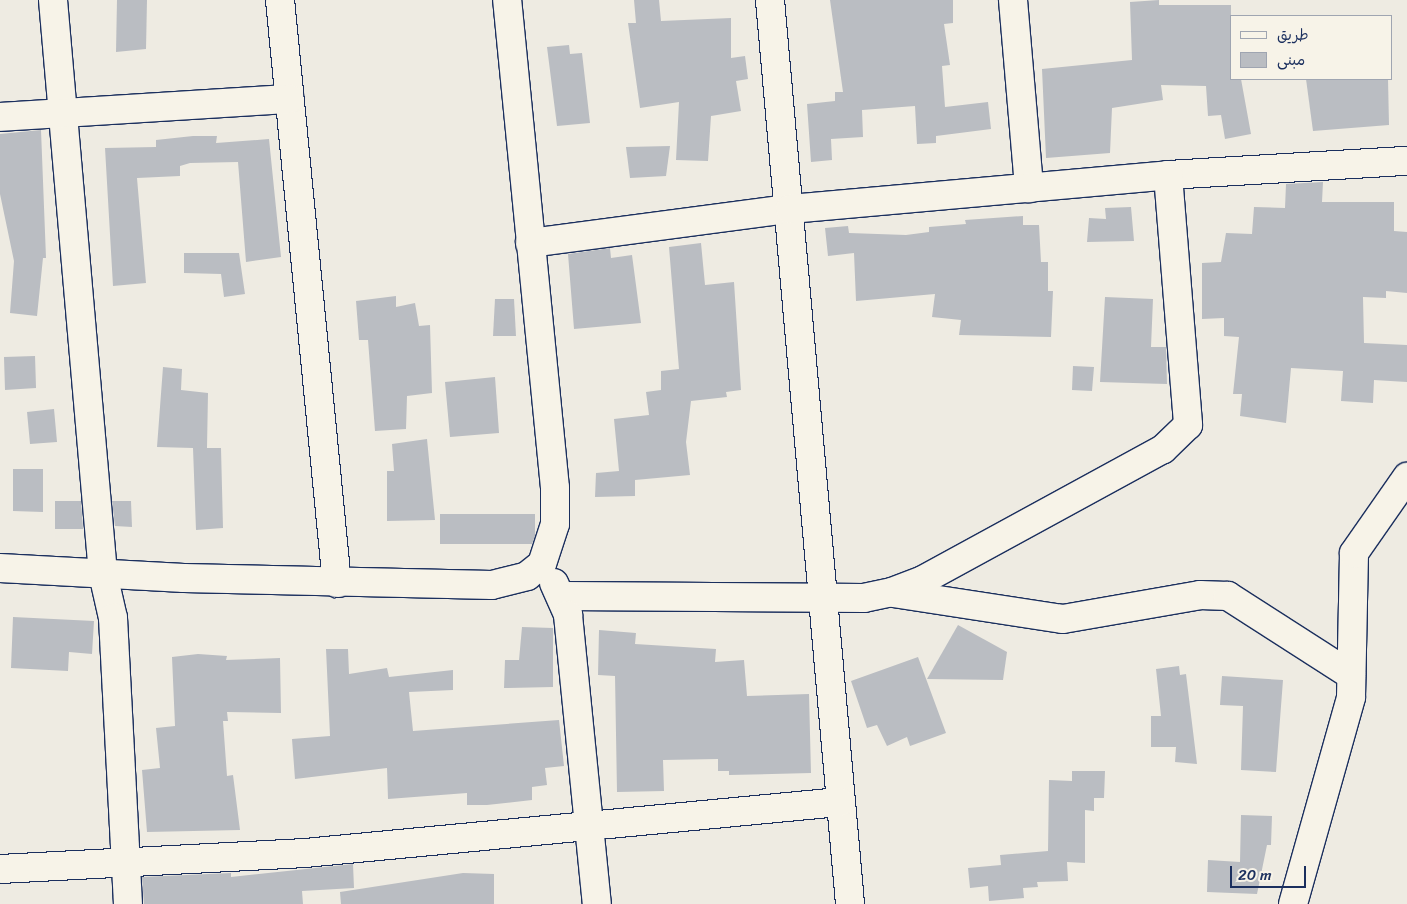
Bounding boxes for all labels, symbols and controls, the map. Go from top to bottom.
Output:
legend [1230,15,1392,80]
text: طريق [1277,22,1309,48]
text: مبنى [1277,47,1305,73]
scale bar [1232,856,1308,888]
text: 20 m [1238,862,1272,888]

